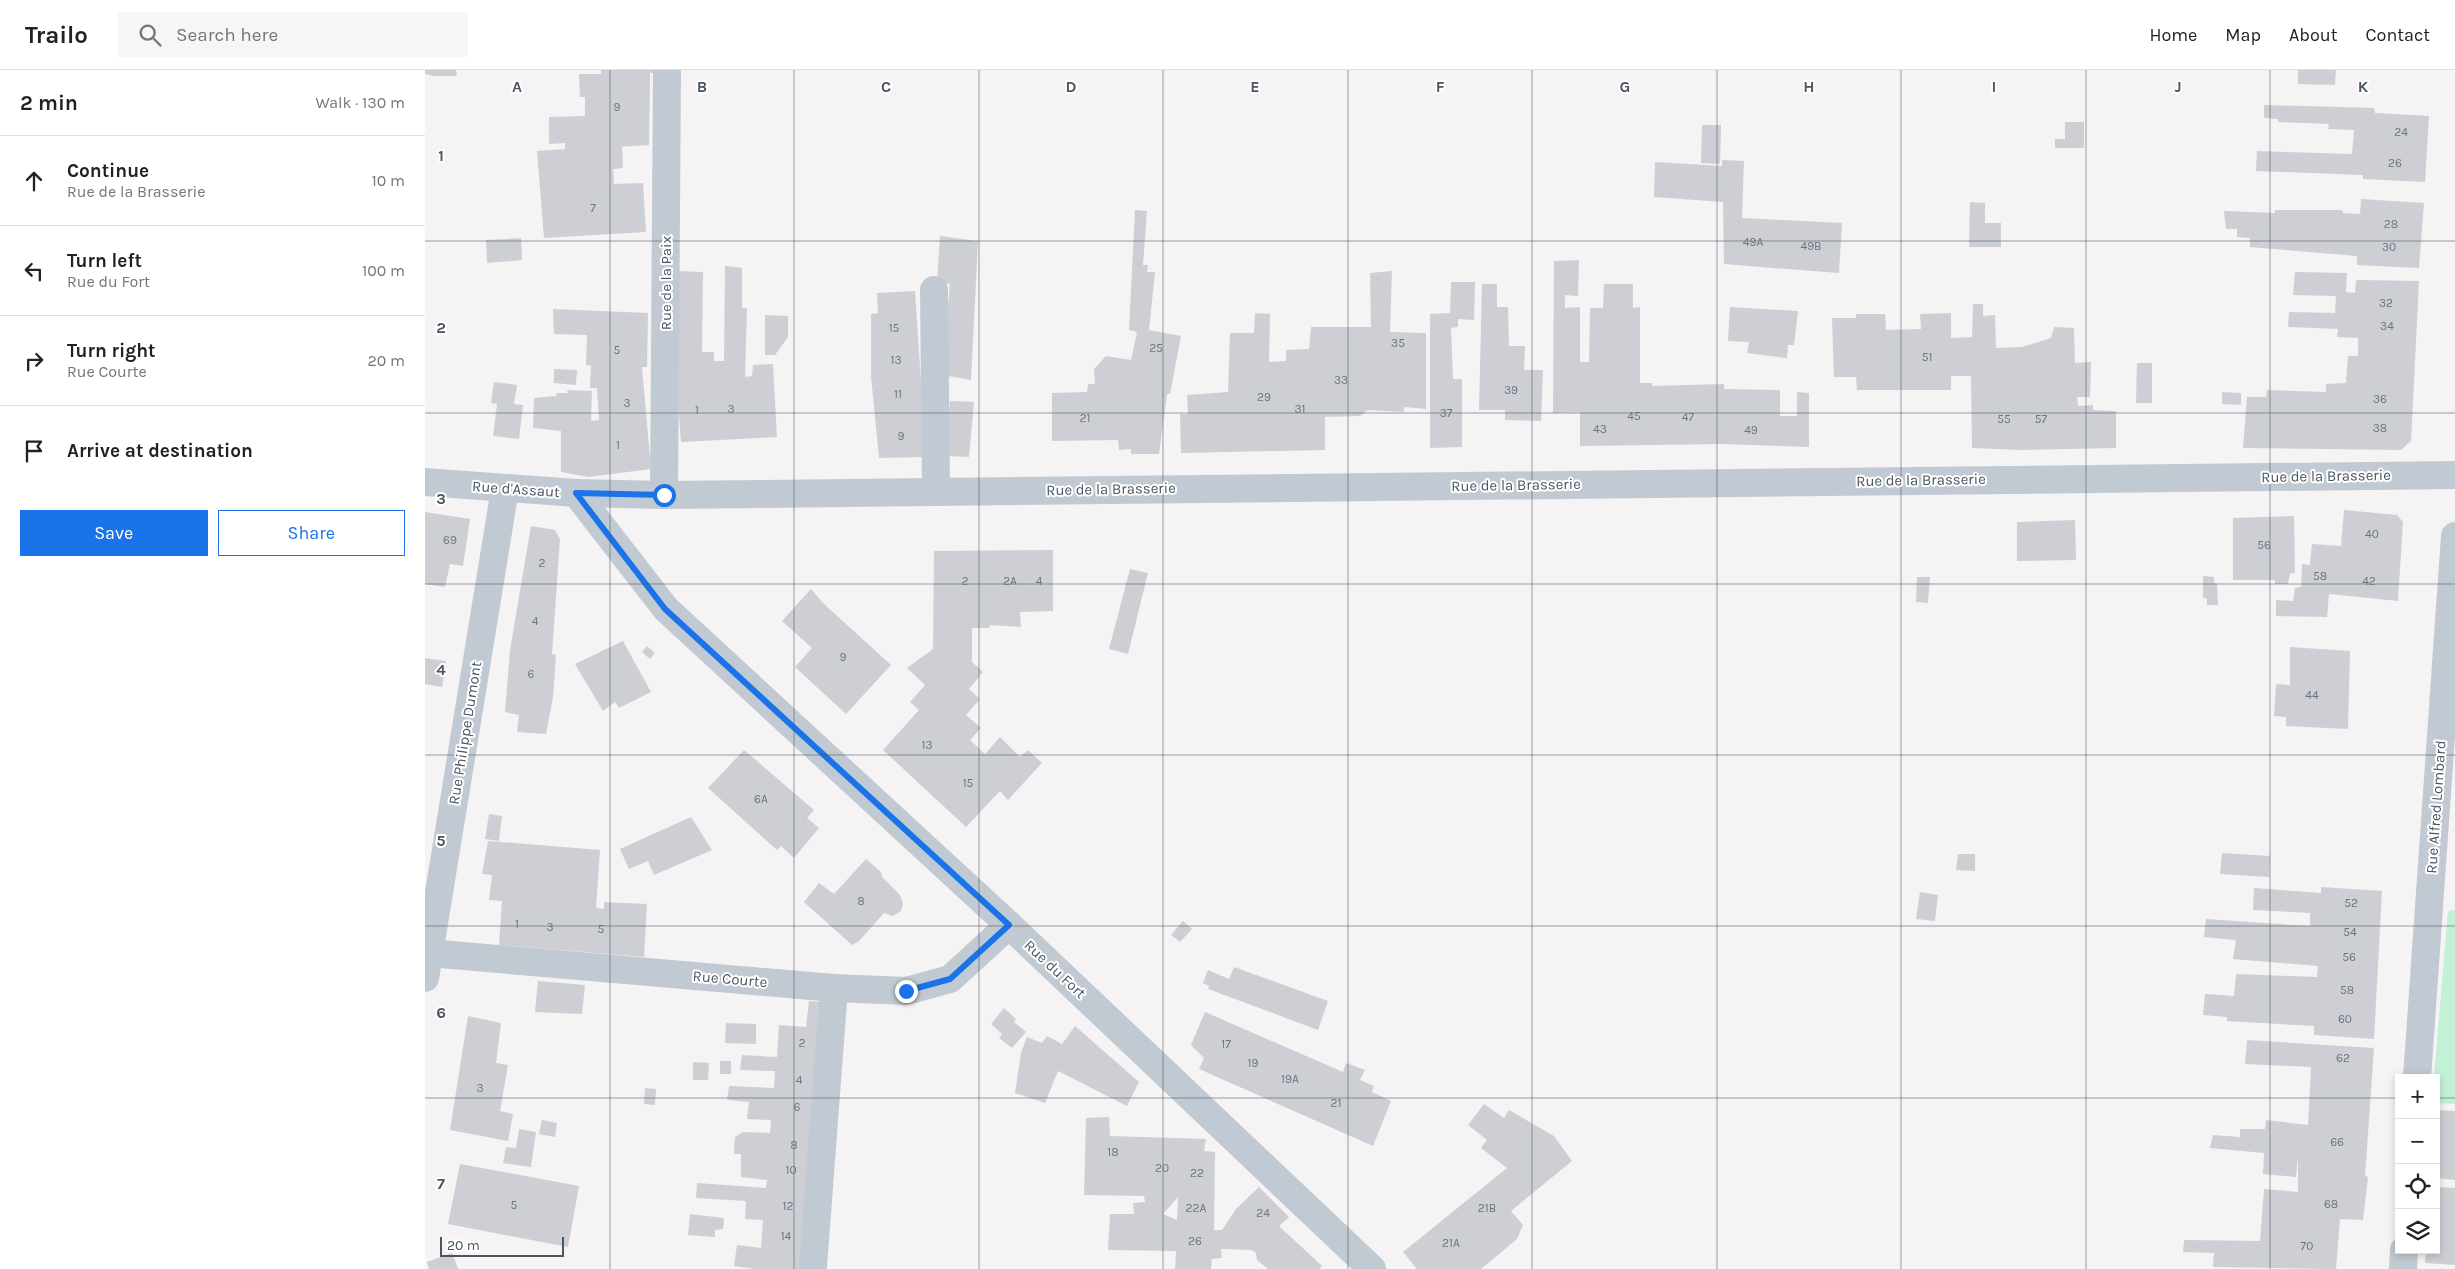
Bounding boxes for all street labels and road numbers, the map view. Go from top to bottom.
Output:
street label: Rue de la Paix [657,235,675,330]
street label: Rue de la Brasserie [2261,466,2391,486]
street label: Rue de la Brasserie [1856,470,1986,490]
street label: Rue de la Brasserie [1451,475,1581,495]
street label: Rue d'Assaut [472,477,561,501]
street label: Rue de la Brasserie [1046,479,1176,499]
street label: Rue Philippe Dumont [445,660,485,806]
street label: Rue Alfred Lombard [2422,740,2450,874]
street label: Rue du Fort [1020,936,1090,1002]
street label: Rue Courte [692,967,768,991]

